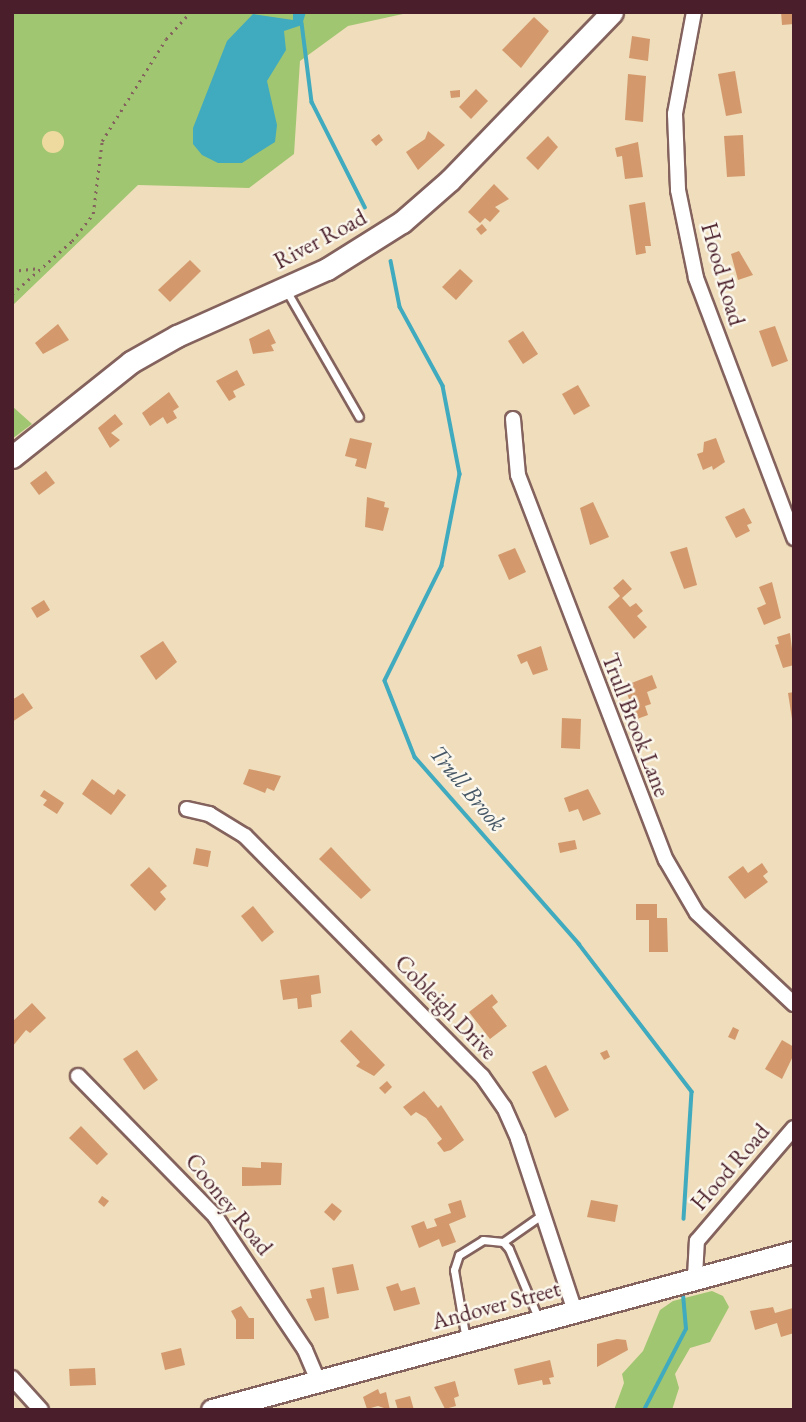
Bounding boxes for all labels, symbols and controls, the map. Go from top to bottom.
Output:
street label: River Road [269,203,371,275]
street label: Hood Road [695,219,751,329]
street label: Trull Brook Lane [596,649,676,801]
water label: Trull Brook [424,739,512,837]
street label: Cobleigh Drive [389,949,503,1065]
street label: Hood Road [685,1118,775,1216]
street label: Cooney Road [180,1148,278,1260]
street label: Andover Street [429,1275,563,1335]

